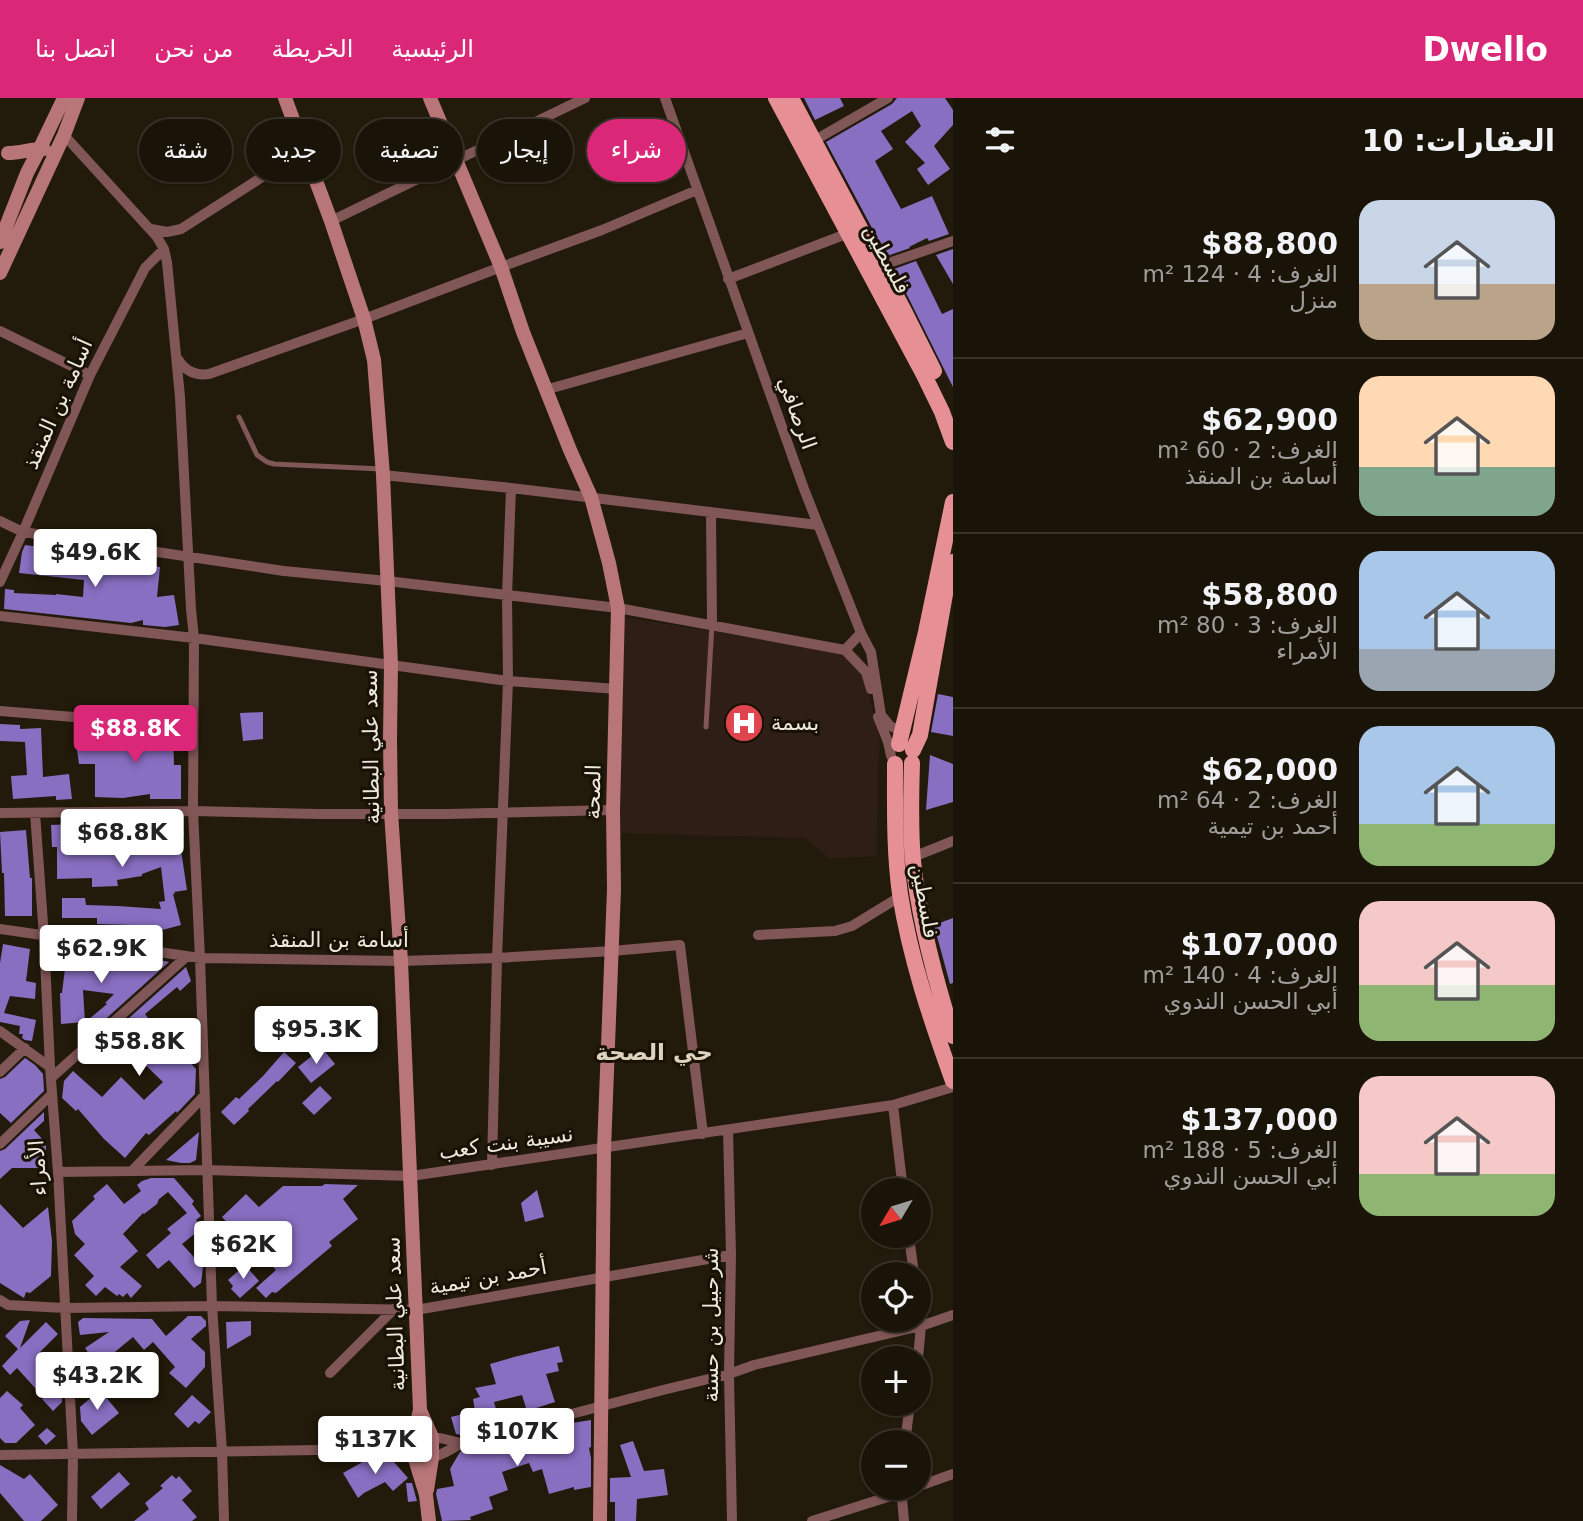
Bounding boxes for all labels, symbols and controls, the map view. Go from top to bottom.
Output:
text: Dwello [1422,30,1548,69]
text: اتصل بنا [35,35,116,63]
text: من نحن [154,35,233,63]
text: الخريطة [271,35,353,63]
text: الرئيسية [391,35,474,63]
chip: شقة [139,119,232,182]
chip: جديد [246,119,341,182]
chip: تصفية [355,119,463,182]
chip: إيجار [477,119,573,182]
chip: شراء [587,119,686,182]
icon: filters [981,121,1019,159]
text: العقارات: 10 [1362,123,1555,158]
street label: فلسطين [859,220,915,298]
text: $88,800 [1201,226,1338,261]
icon: home [1415,228,1499,312]
text: الغرف: 4 · 124 m² [1142,261,1338,287]
text: منزل [1289,287,1338,313]
street label: أسامة بن المنقذ [17,334,97,473]
street label: الرصافي [773,373,821,453]
text: $62,900 [1201,402,1338,437]
icon: home [1415,404,1499,488]
text: الغرف: 2 · 60 m² [1157,437,1338,463]
text: أسامة بن المنقذ [1185,463,1338,489]
pin: $49.6K [38,530,152,589]
text: $49.6K [50,539,140,565]
text: $58,800 [1201,577,1338,612]
icon: home [1415,579,1499,663]
text: الغرف: 3 · 80 m² [1157,612,1338,638]
text: الأمراء [1276,638,1338,664]
street label: سعد علي البطانية [358,669,384,825]
hospital icon: بسمة [723,702,765,744]
pin: $88.8K [78,706,192,765]
place label: بسمة [771,711,819,735]
text: $88.8K [90,715,180,741]
text: $62,000 [1201,752,1338,787]
icon: home [1415,754,1499,838]
street label: الصحة [581,764,605,820]
text: الغرف: 2 · 64 m² [1157,787,1338,813]
pin: $68.8K [65,810,179,869]
text: أحمد بن تيمية [1208,813,1338,839]
text: $68.8K [77,819,167,845]
street label: فلسطين [907,862,943,940]
pin: $62.9K [44,926,158,985]
street label: أسامة بن المنقذ [269,926,409,952]
text: $107,000 [1180,927,1338,962]
icon: home [1415,929,1499,1013]
text: $62.9K [56,935,146,961]
text: الغرف: 4 · 140 m² [1142,962,1338,988]
text: أبي الحسن الندوي [1164,988,1338,1014]
pin: $95.3K [259,1006,373,1066]
text: $95.3K [271,1016,361,1042]
pin: $58.8K [82,1018,196,1078]
text: $58.8K [94,1028,184,1054]
district label: حي الصحة [595,1039,713,1066]
text: $137,000 [1180,1102,1338,1137]
icon: home [1415,1104,1499,1188]
street label: نسيبة بنت كعب [437,1122,575,1164]
text: الغرف: 5 · 188 m² [1142,1137,1338,1163]
street label: الأمراء [23,1139,52,1197]
text: أبي الحسن الندوي [1164,1163,1338,1189]
north arrow [861,1178,931,1248]
map controls [861,1178,931,1500]
pin: $62K [202,1222,284,1281]
text: $62K [210,1231,276,1257]
street label: سعد علي البطانية [380,1236,410,1392]
street label: شرحبيل بن حسنة [699,1247,723,1403]
street label: أحمد بن تيمية [427,1253,549,1299]
button: locate [861,1262,931,1332]
button: + [861,1346,931,1416]
pin: $43.2K [40,1352,154,1412]
text: $43.2K [52,1362,142,1388]
pin: $107K [468,1408,566,1468]
pin: $137K [326,1416,424,1476]
text: $107K [476,1418,558,1444]
text: $137K [334,1426,416,1452]
button: − [861,1430,931,1500]

